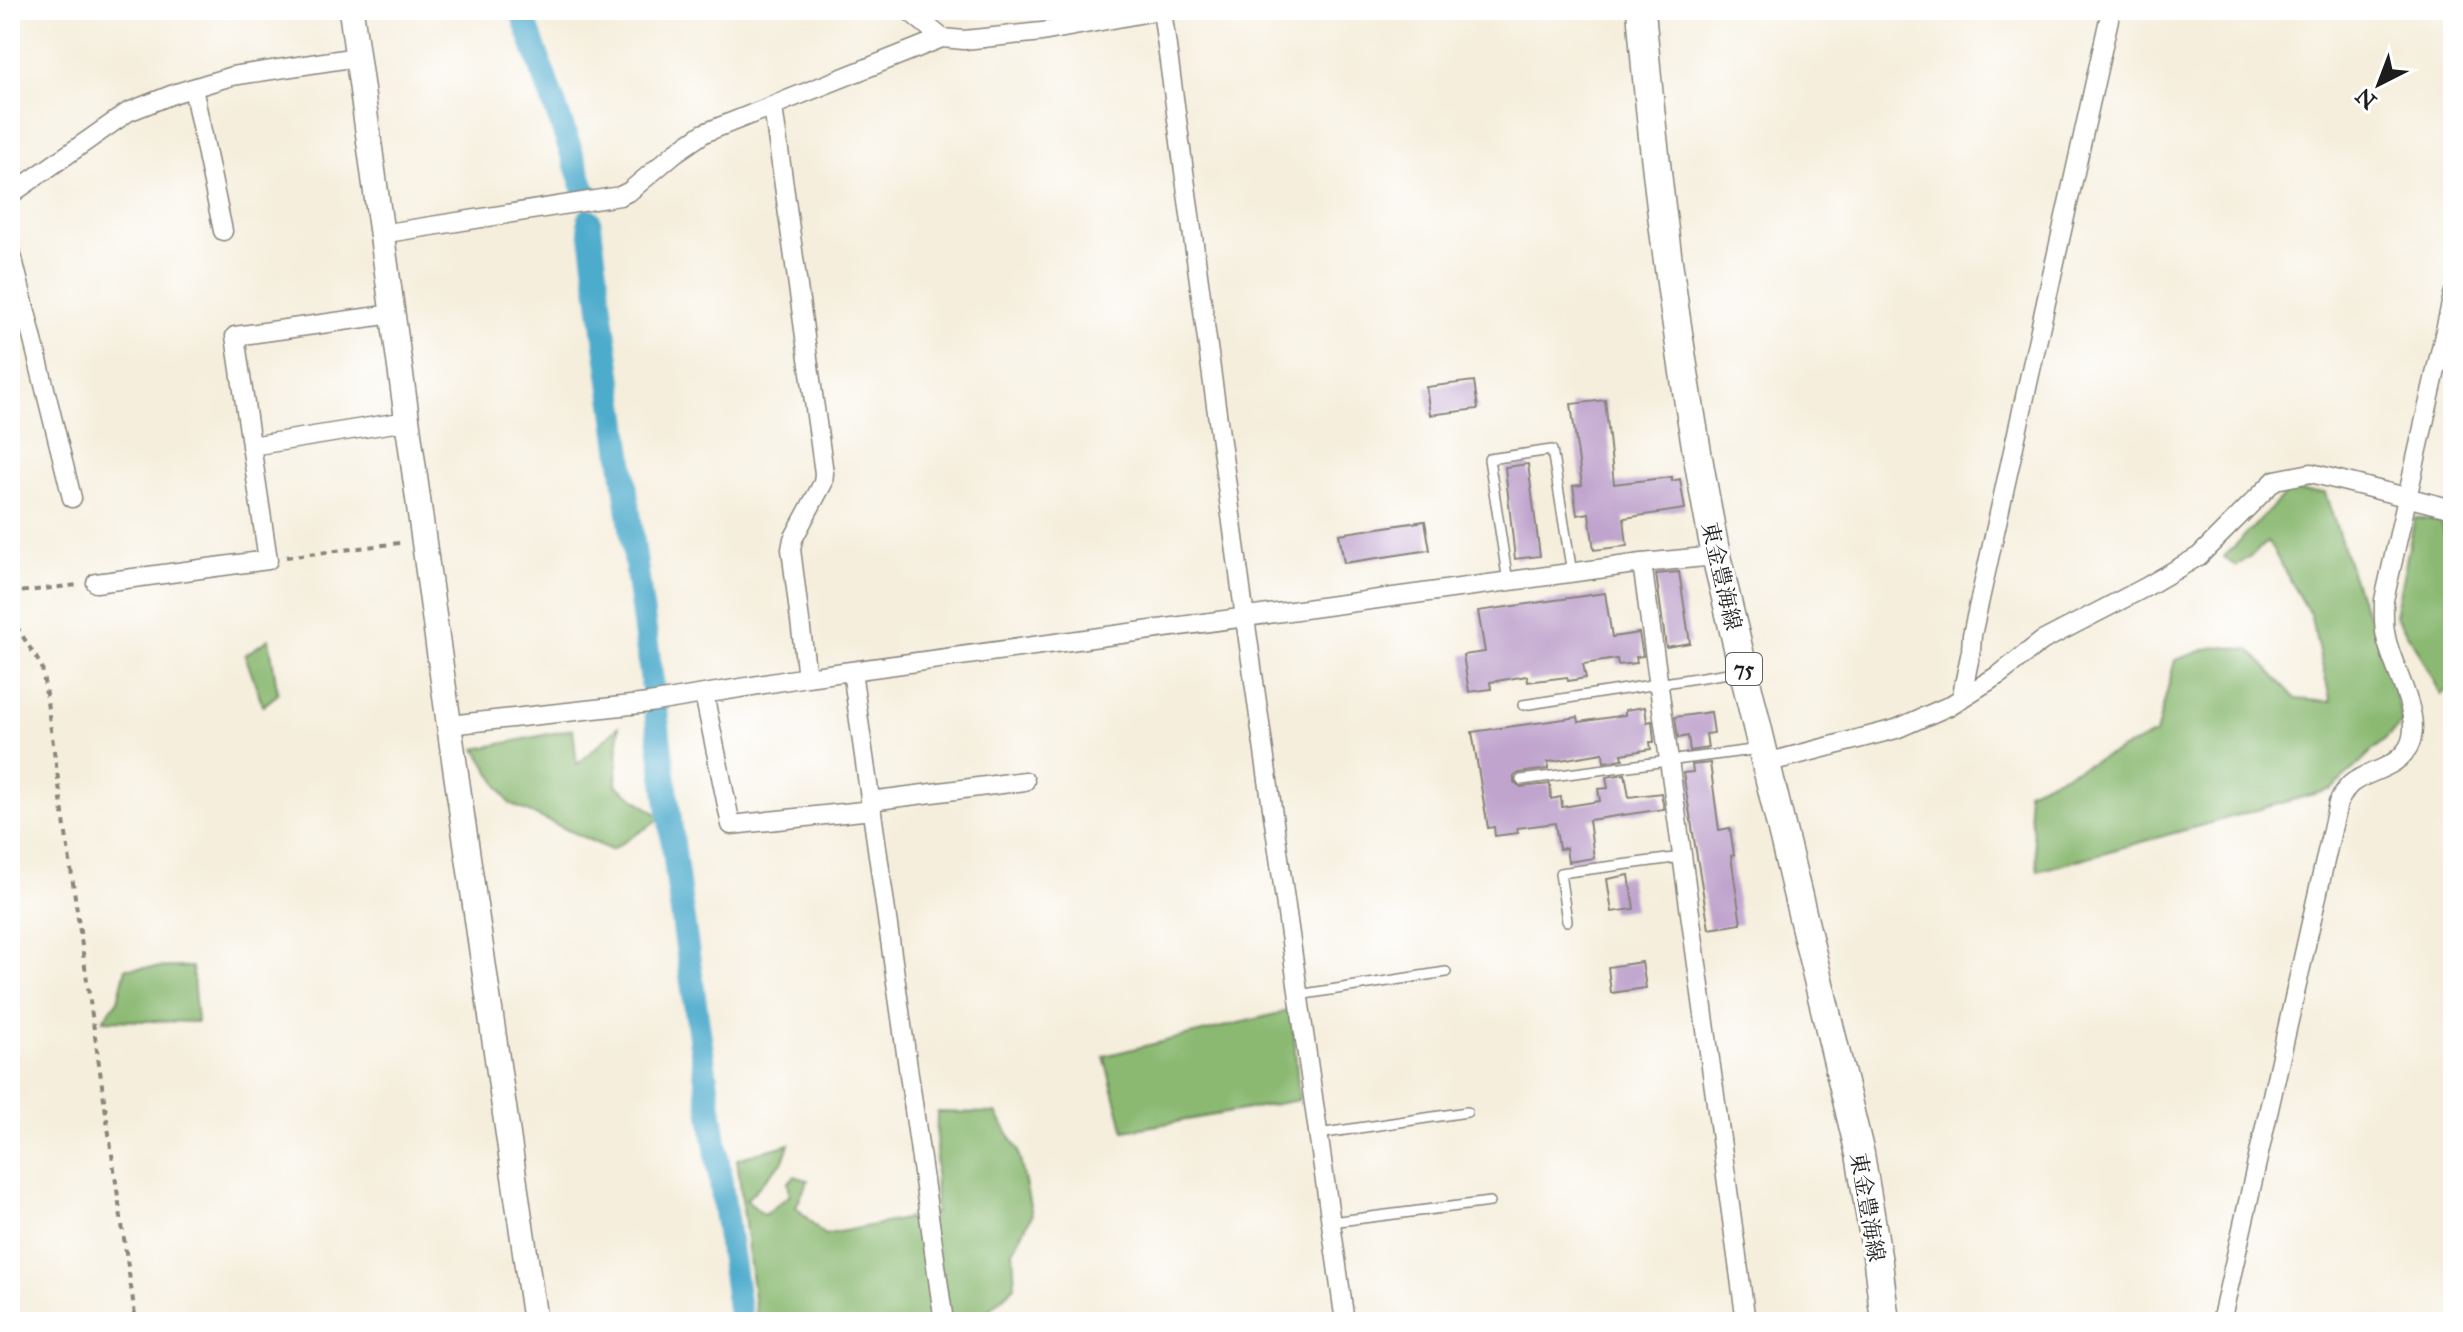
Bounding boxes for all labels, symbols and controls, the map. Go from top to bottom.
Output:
north arrow [2339,44,2419,124]
text: N [2350,82,2382,115]
street label: 東金豊海線 [1696,519,1747,633]
road number: 75 [1726,653,1762,685]
street label: 東金豊海線 [1845,1151,1890,1264]

